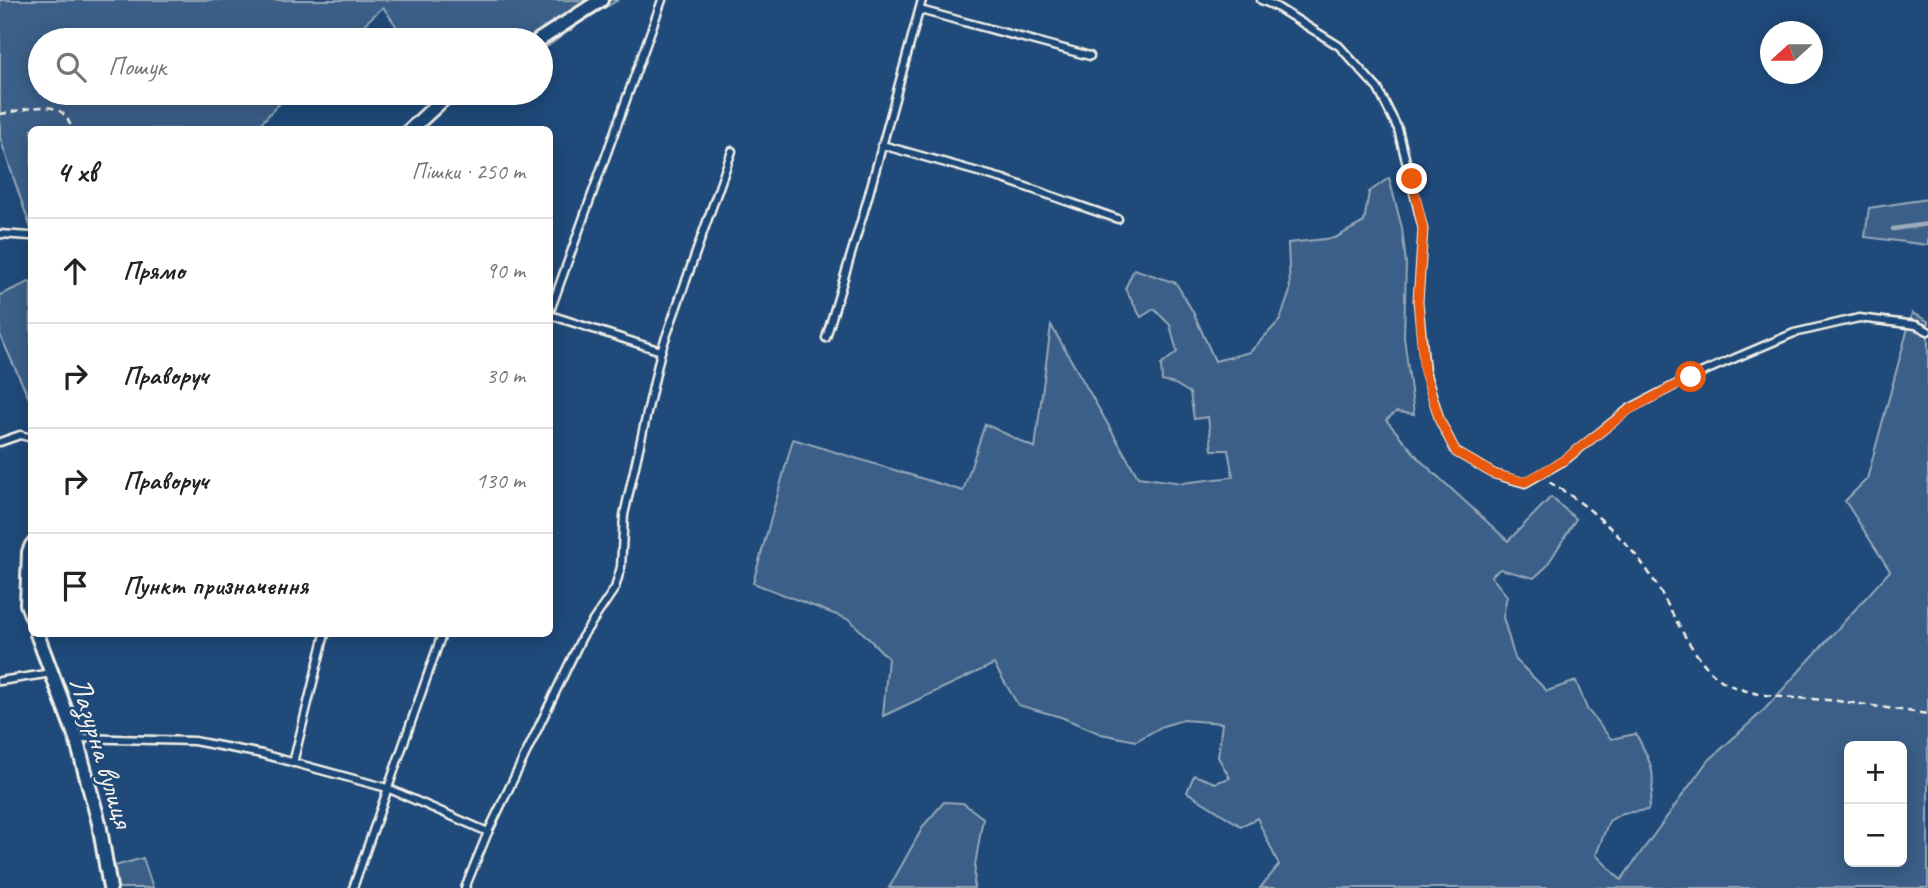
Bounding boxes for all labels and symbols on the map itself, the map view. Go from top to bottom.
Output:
north arrow [1760,21,1823,84]
route end [1396,163,1427,194]
route start [1675,361,1706,392]
street label: Лазурна вулиця [61,672,144,835]

